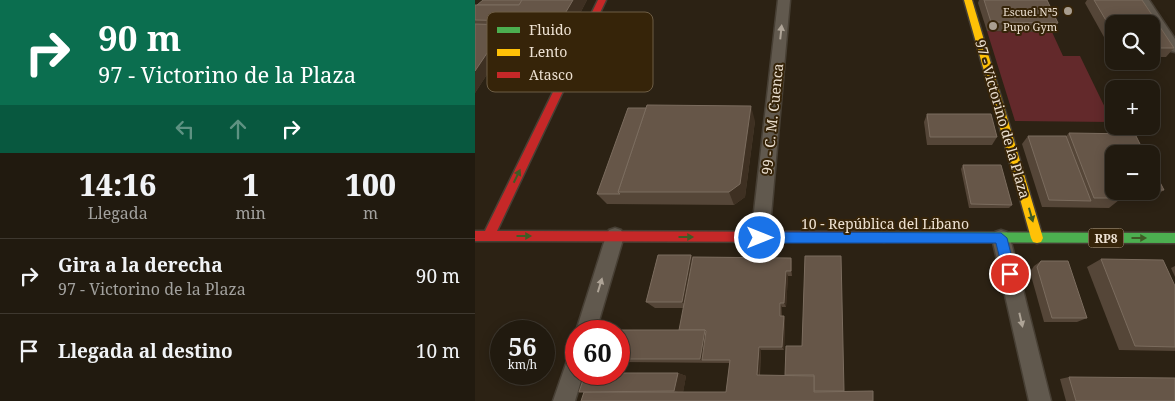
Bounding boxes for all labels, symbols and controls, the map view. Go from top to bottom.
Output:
place label: Escuel Nª5 [1003,4,1058,19]
marker: Escuel Nª5 [1062,5,1074,17]
legend [487,12,653,92]
text: 90 m [98,14,181,61]
map controls [1105,15,1160,200]
button: search [1105,15,1160,70]
place label: Pupo Gym [1003,19,1058,34]
icon: right [15,20,80,85]
text: Fluido [529,20,572,39]
marker: Pupo Gym [987,20,999,32]
one-way arrow [777,24,785,40]
street label: 97 - Victorino de la Plaza [971,37,1035,201]
text: Lento [529,42,567,61]
text: 97 - Victorino de la Plaza [98,59,356,89]
street label: 99 - C. M. Cuenca [757,62,787,176]
text: Atasco [529,65,573,84]
button: + [1105,80,1160,135]
icon: left [171,115,199,143]
icon: ahead [224,115,252,143]
icon: right [277,115,305,143]
button: − [1105,145,1160,200]
text: 14:16 [79,164,156,205]
text: 1 [242,164,259,205]
text: 100 [345,164,396,205]
one-way arrow [513,169,521,183]
text: Llegada [88,202,148,224]
text: min [235,202,266,224]
text: m [363,202,378,224]
one-way arrow [1027,207,1035,222]
position arrow [733,211,785,263]
street label: 10 - República del Líbano [801,214,969,233]
road number: RP8 [1089,228,1123,248]
one-way arrow [516,232,532,240]
one-way arrow [678,233,694,241]
one-way arrow [1131,234,1147,242]
text: Gira a la derecha [58,252,223,278]
pin [989,253,1031,295]
icon: arrive [996,260,1024,288]
icon: right [15,262,43,290]
text: 90 m [416,263,460,289]
one-way arrow [597,277,605,292]
text: 97 - Victorino de la Plaza [58,278,246,300]
one-way arrow [1017,312,1025,327]
speed limit sign: 60 [565,320,630,385]
text: 56 [508,329,537,363]
icon: arrive [15,337,43,365]
text: Llegada al destino [58,338,233,364]
text: 10 m [416,338,460,364]
text: km/h [508,356,537,373]

